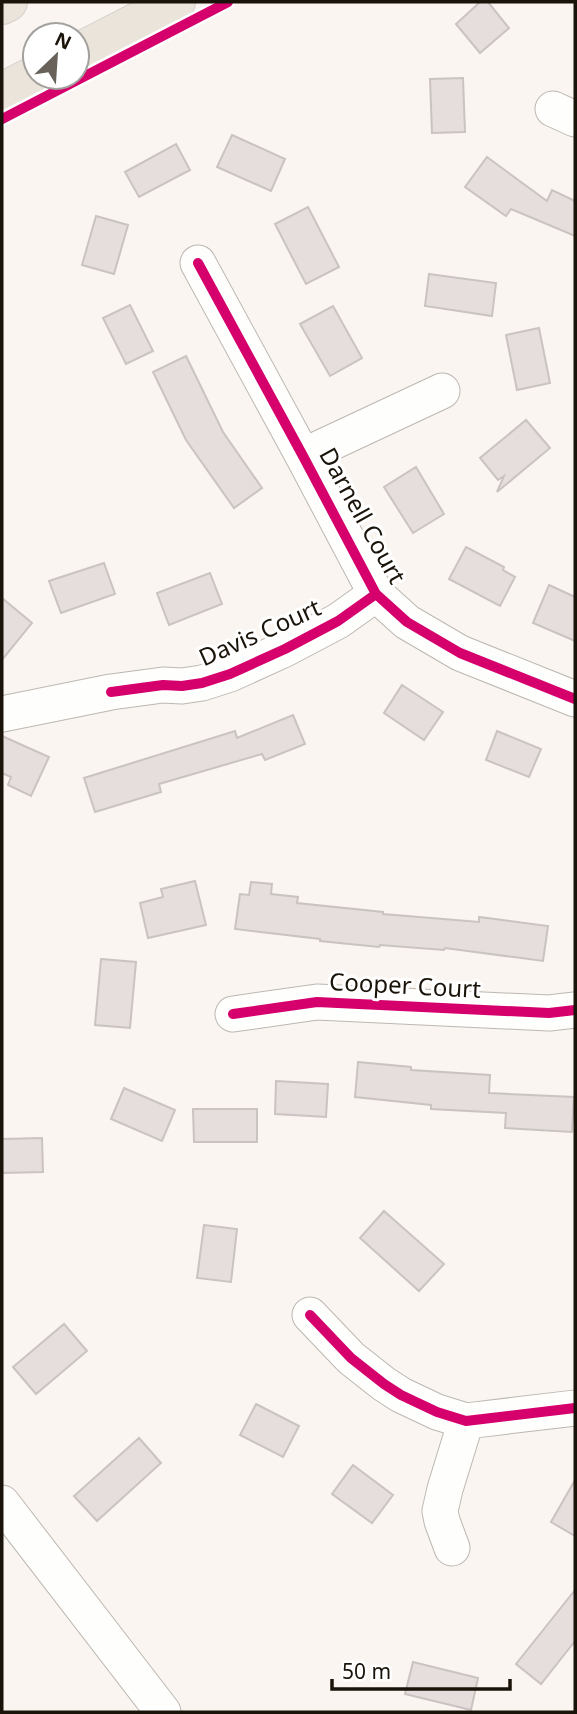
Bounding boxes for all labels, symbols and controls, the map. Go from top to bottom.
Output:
north arrow [21,21,91,91]
text: N [51,26,76,56]
street label: Darnell Court [312,441,415,590]
street label: Davis Court [193,590,326,673]
street label: Cooper Court [328,964,482,1005]
scale bar [332,1648,510,1692]
text: 50 m [342,1657,391,1685]

